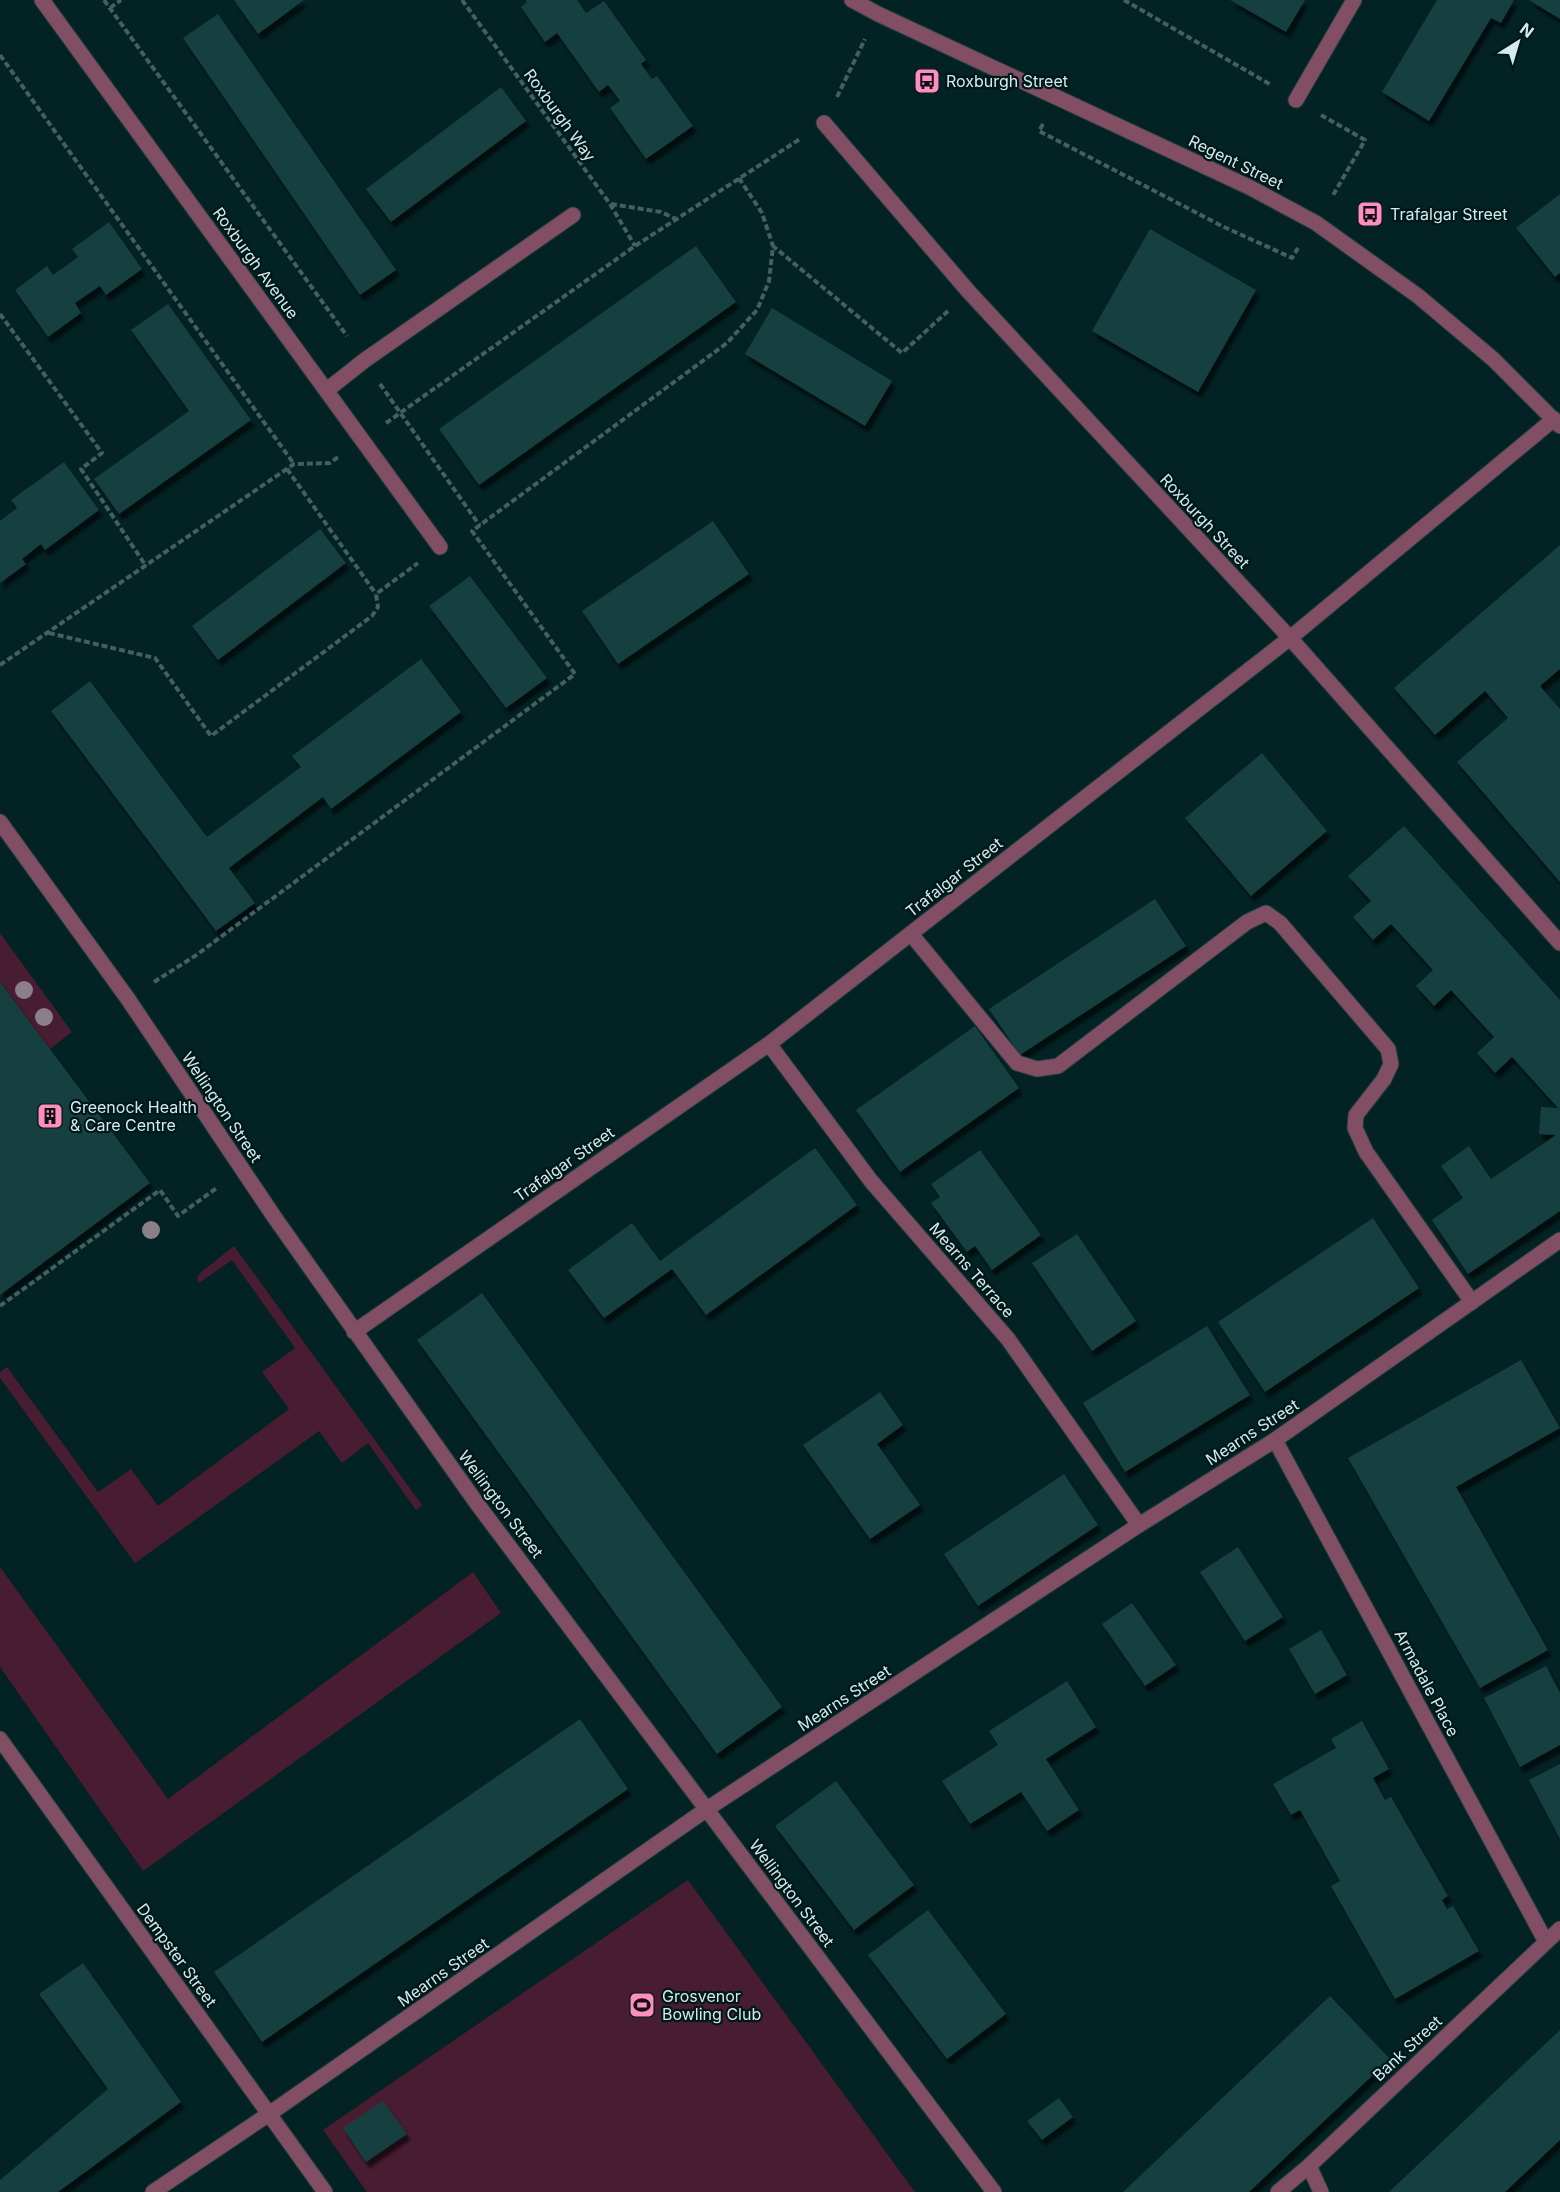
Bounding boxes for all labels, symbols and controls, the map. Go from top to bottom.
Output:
north arrow [1488,12,1548,72]
text: N [1516,18,1538,42]
street label: Roxburgh Way [520,65,600,165]
bus stop icon: Roxburgh Street [912,66,942,96]
place label: Roxburgh Street [946,71,1068,91]
street label: Regent Street [1185,130,1287,194]
bus stop icon: Trafalgar Street [1355,199,1385,229]
street label: Roxburgh Avenue [209,203,303,323]
place label: Trafalgar Street [1390,204,1507,224]
street label: Roxburgh Street [1156,470,1254,572]
street label: Trafalgar Street [902,833,1006,921]
street label: Wellington Street [178,1048,266,1166]
place label: Greenock Health & Care Centre [70,1097,197,1135]
building icon: Greenock Health & Care Centre [35,1101,65,1131]
street label: Trafalgar Street [510,1122,618,1206]
street label: Mearns Terrace [925,1218,1019,1322]
street label: Mearns Street [1202,1395,1302,1469]
street label: Wellington Street [454,1446,548,1562]
street label: Armadale Place [1390,1626,1464,1740]
street label: Mearns Street [794,1661,894,1735]
street label: Wellington Street [745,1835,839,1951]
street label: Dempster Street [133,1899,221,2011]
street label: Mearns Street [394,1933,492,2011]
place label: Grosvenor Bowling Club [662,1986,761,2024]
sports icon: Grosvenor Bowling Club [627,1990,657,2020]
street label: Bank Street [1368,2011,1446,2085]

